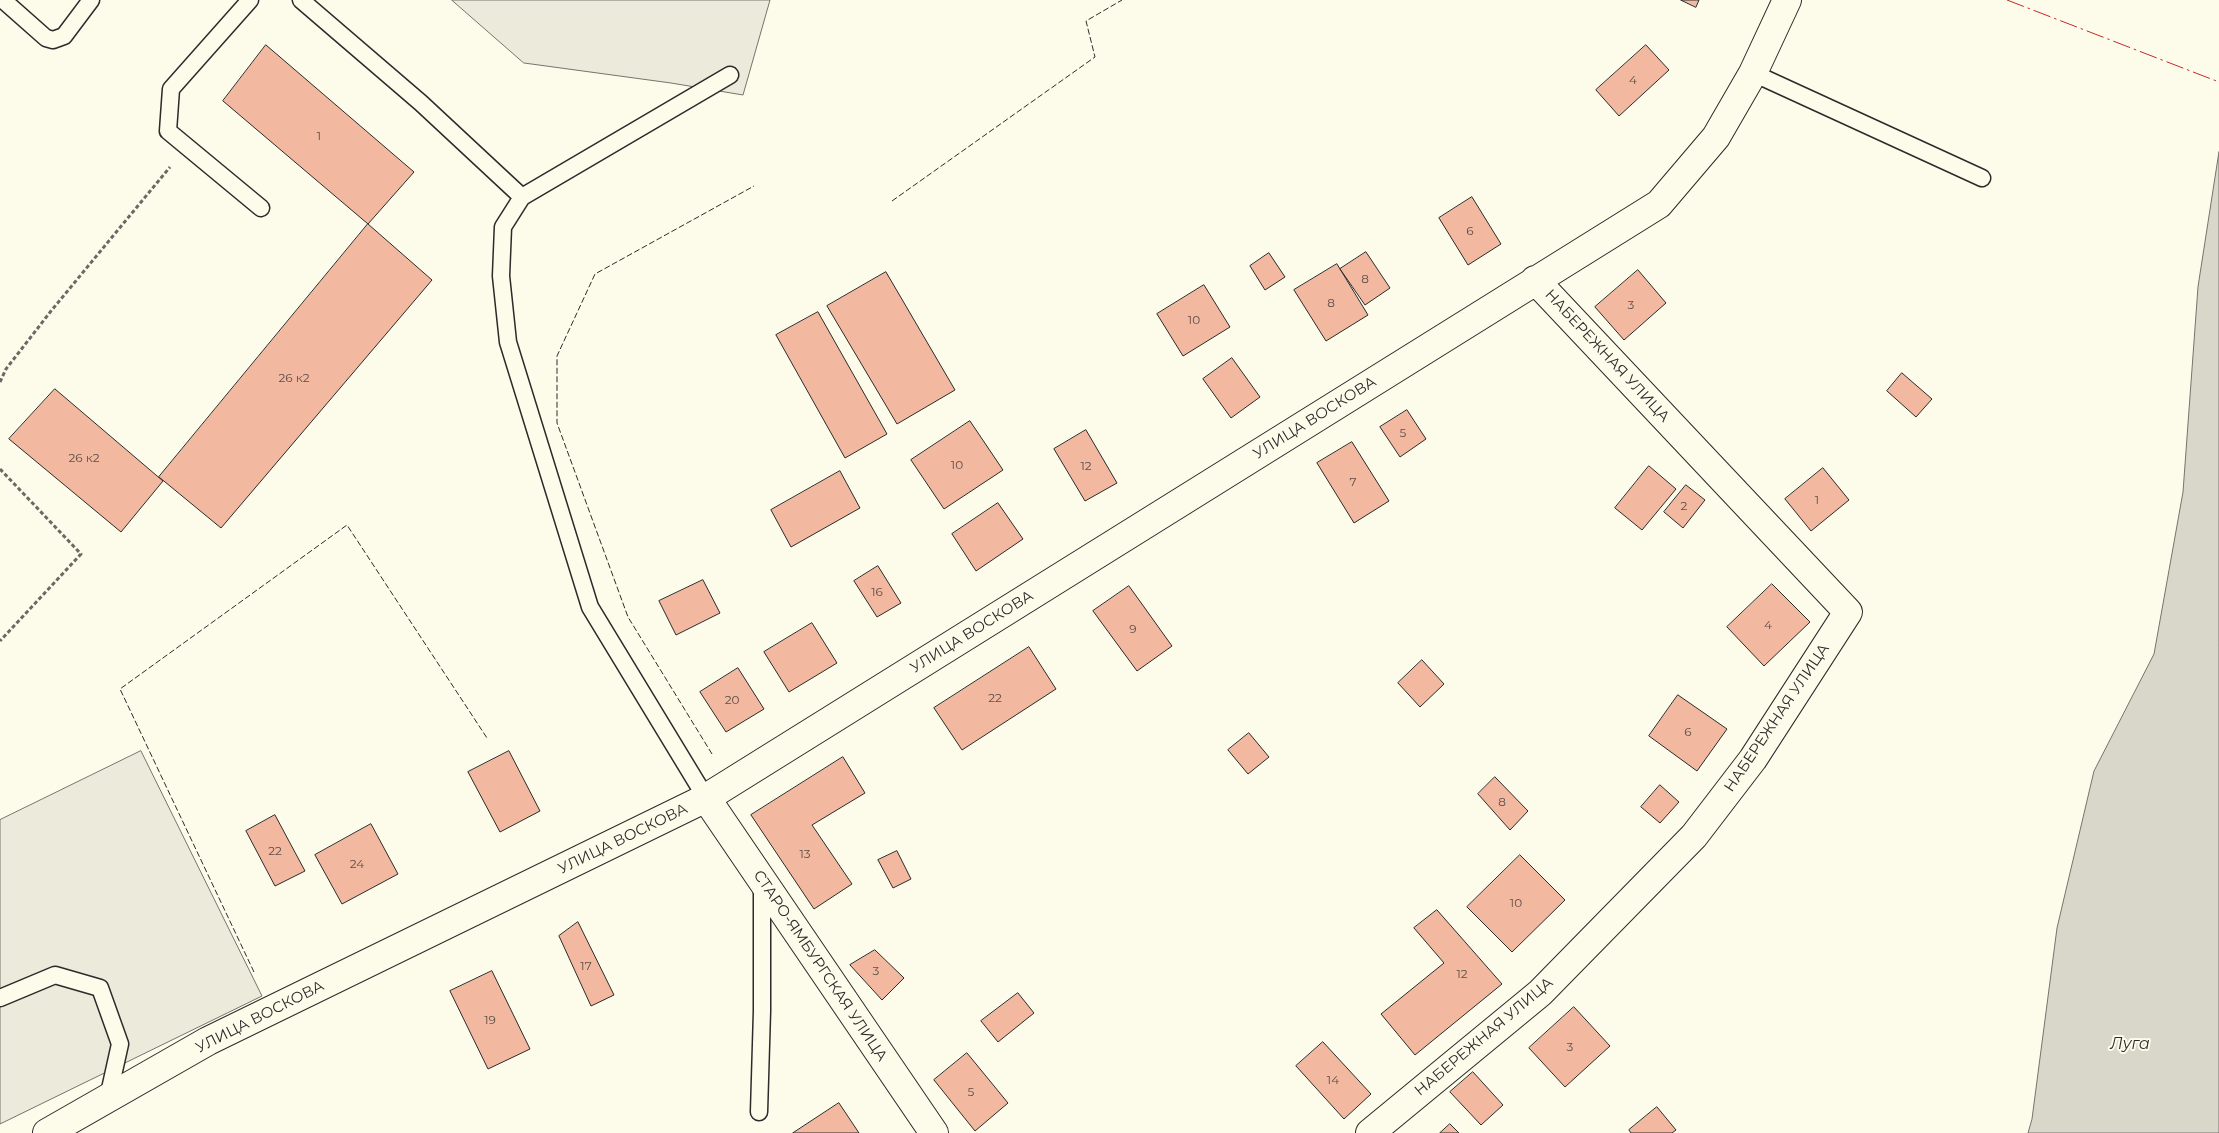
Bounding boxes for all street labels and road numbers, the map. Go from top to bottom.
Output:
street label: НАБЕРЕЖНАЯ УЛИЦА [1541,286,1673,426]
street label: УЛИЦА ВОСКОВА [1250,373,1380,463]
street label: УЛИЦА ВОСКОВА [907,587,1037,677]
street label: НАБЕРЕЖНАЯ УЛИЦА [1721,640,1833,796]
street label: УЛИЦА ВОСКОВА [555,800,691,878]
street label: СТАРО-ЯМБУРГСКАЯ УЛИЦА [749,867,891,1065]
street label: НАБЕРЕЖНАЯ УЛИЦА [1411,974,1557,1100]
street label: УЛИЦА ВОСКОВА [193,977,327,1057]

